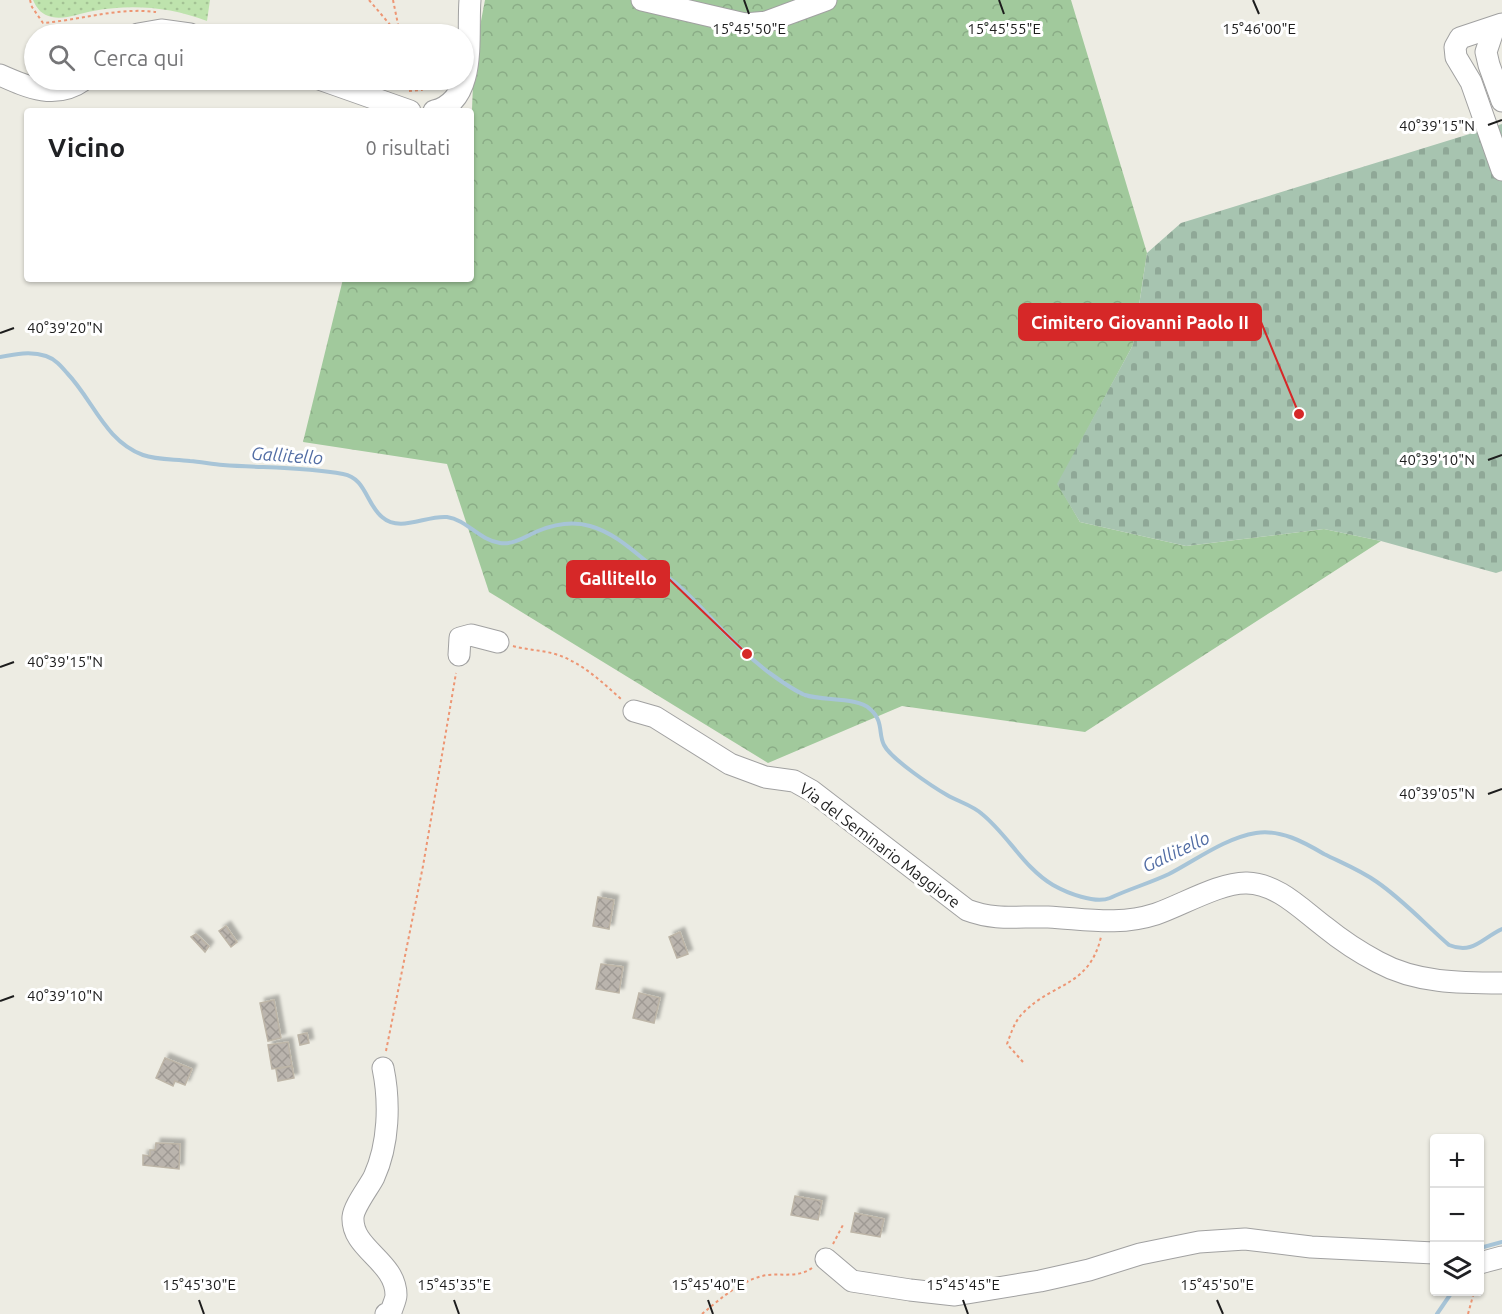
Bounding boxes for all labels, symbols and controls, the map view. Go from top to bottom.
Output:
text: 15°45'50"E [712,20,786,37]
text: 15°45'55"E [967,20,1041,37]
text: 15°46'00"E [1222,20,1296,37]
search box [24,24,474,90]
icon: search [45,41,78,74]
text: Cerca qui [93,45,184,70]
text: 40°39'15"N [1399,117,1475,134]
text: Vicino [48,133,125,162]
text: 0 risultati [366,136,450,159]
callout: Cimitero Giovanni Paolo II [1019,304,1261,340]
text: Cimitero Giovanni Paolo II [1031,312,1249,332]
text: 40°39'20"N [27,319,103,336]
water label: Gallitello [250,443,324,468]
text: 40°39'10"N [1399,451,1475,468]
callout: Gallitello [567,561,669,597]
text: Gallitello [579,568,657,588]
text: 40°39'15"N [27,653,103,670]
street label: Via del Seminario Maggiore [796,779,964,911]
text: 40°39'05"N [1399,785,1475,802]
water label: Gallitello [1139,827,1213,875]
text: 40°39'10"N [27,987,103,1004]
map controls [1430,1134,1484,1296]
button: + [1430,1134,1484,1188]
button: − [1430,1188,1484,1242]
button: layers [1430,1242,1484,1296]
text: 15°45'30"E [162,1276,236,1293]
text: 15°45'35"E [417,1276,491,1293]
text: 15°45'40"E [671,1276,745,1293]
text: 15°45'45"E [926,1276,1000,1293]
text: 15°45'50"E [1180,1276,1254,1293]

